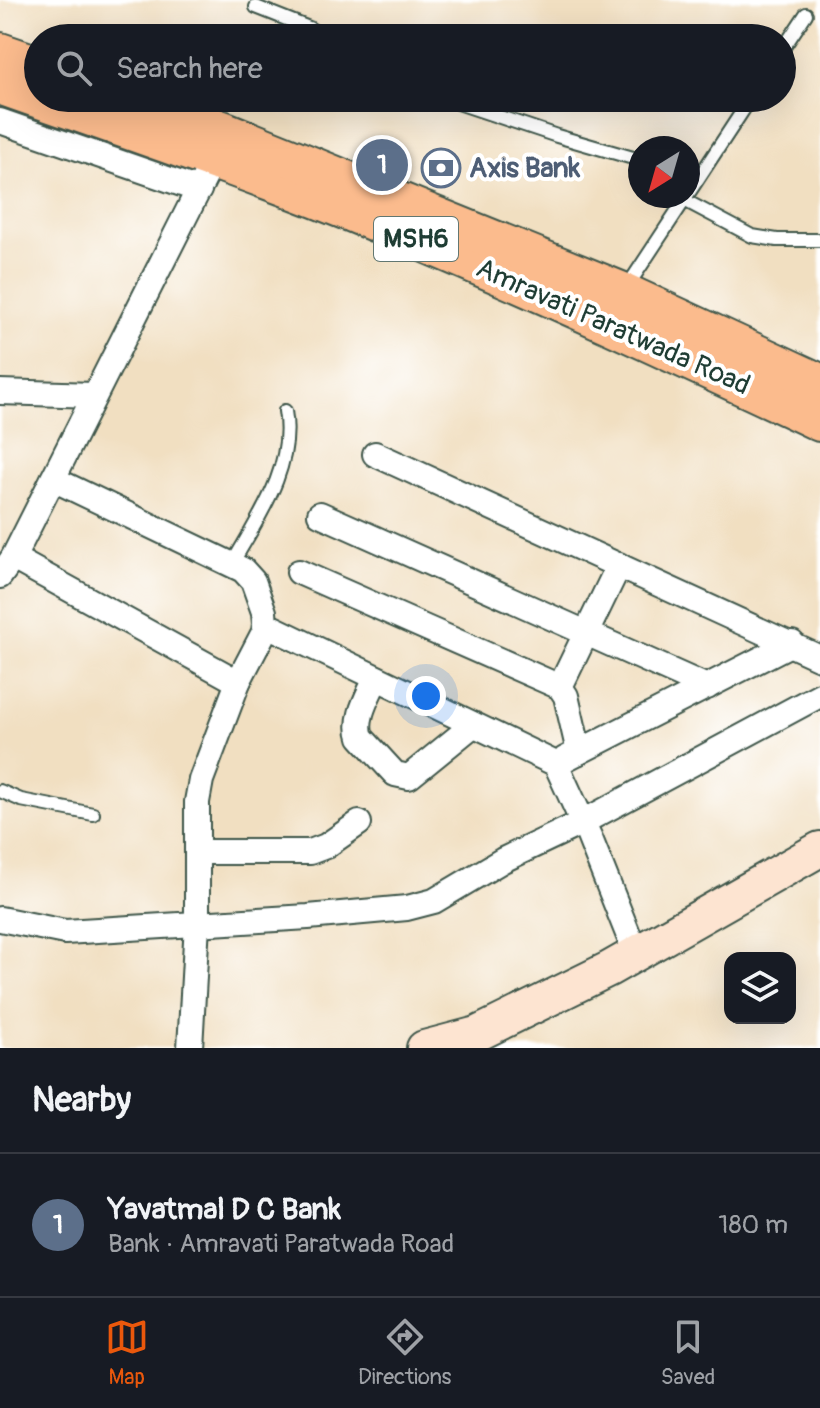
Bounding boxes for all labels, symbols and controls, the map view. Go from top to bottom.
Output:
search box [24,24,796,112]
icon: search [52,46,96,90]
text: Search here [116,50,263,87]
pin: 1 [356,135,408,195]
north arrow [628,136,700,208]
bank icon: Axis Bank [420,147,462,189]
place label: Axis Bank [469,151,581,186]
road number: MSH6 [374,217,458,261]
street label: Amravati Paratwada Road [471,251,755,403]
your location [406,676,446,716]
map controls [724,952,796,1024]
button: layers [724,952,796,1024]
text: Nearby [32,1079,131,1122]
text: Yavatmal D C Bank [108,1191,341,1228]
text: 1 [53,1209,63,1241]
text: 180 m [718,1209,788,1241]
text: Bank · Amravati Paratwada Road [108,1228,454,1260]
tab: Map [105,1315,149,1391]
tab: Directions [358,1315,451,1391]
tab: Saved [661,1315,715,1391]

